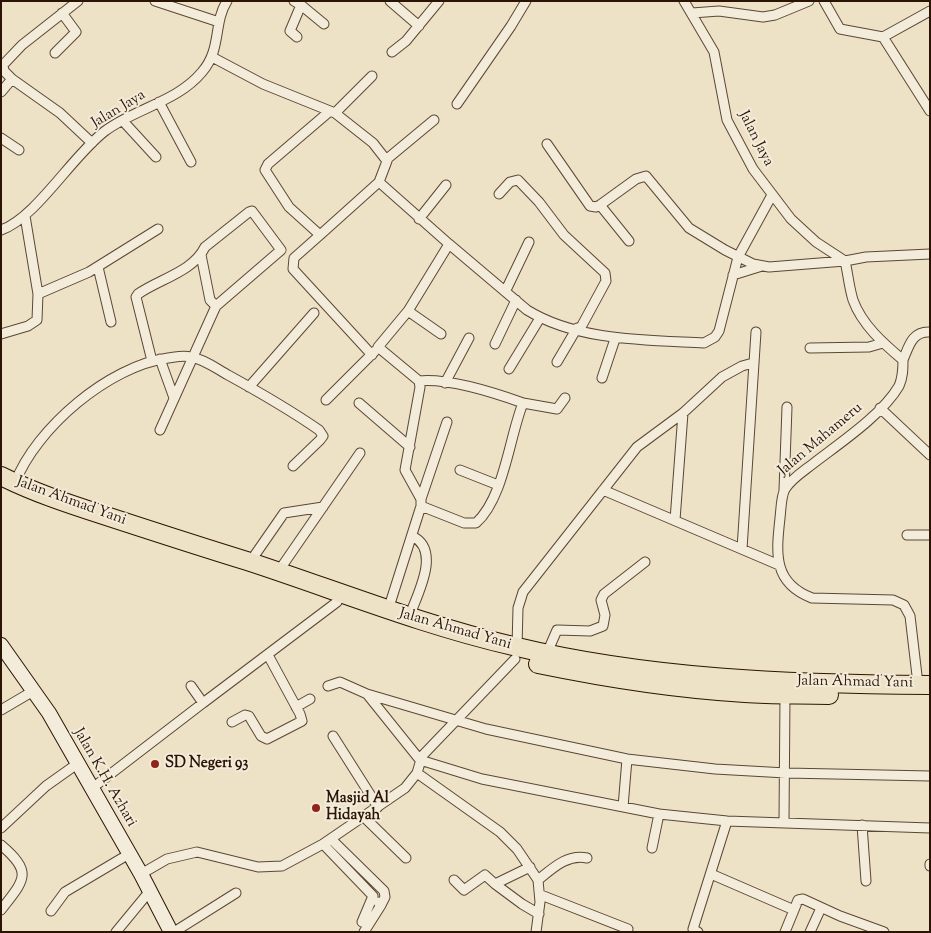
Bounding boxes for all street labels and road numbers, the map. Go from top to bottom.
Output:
street label: Jalan Jaya [89,87,149,133]
street label: Jalan Jaya [733,108,777,170]
street label: Jalan Mahameru [775,400,867,480]
street label: Jalan Ahmad Yani [13,474,129,530]
street label: Jalan Ahmad Yani [397,605,513,655]
street label: Jalan Ahmad Yani [797,673,913,693]
street label: Jalan K.H. Azhari [68,725,140,831]

